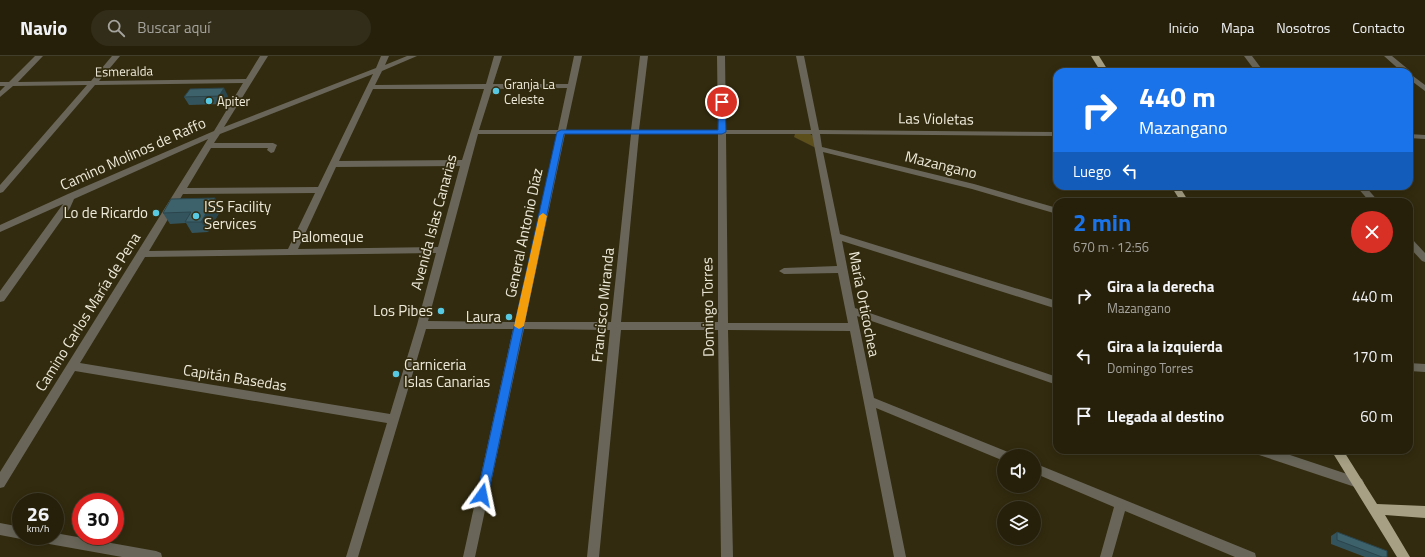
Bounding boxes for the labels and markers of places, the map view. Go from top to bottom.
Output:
place label: Granja La Celeste [504,74,555,109]
pin [705,85,739,119]
marker: Granja La Celeste [491,86,501,96]
place label: Apiter [217,91,251,111]
marker: Apiter [204,96,214,106]
place label: ISS Facility Services [204,195,271,235]
place label: Lo de Ricardo [63,201,148,224]
marker: Lo de Ricardo [151,208,161,218]
marker: ISS Facility Services [191,211,201,221]
place label: Los Pibes [373,299,433,322]
place label: Laura [466,305,501,328]
marker: Los Pibes [436,306,446,316]
marker: Laura [504,312,514,322]
place label: Carniceria Islas Canarias [404,353,490,393]
marker: Carniceria Islas Canarias [391,369,401,379]

